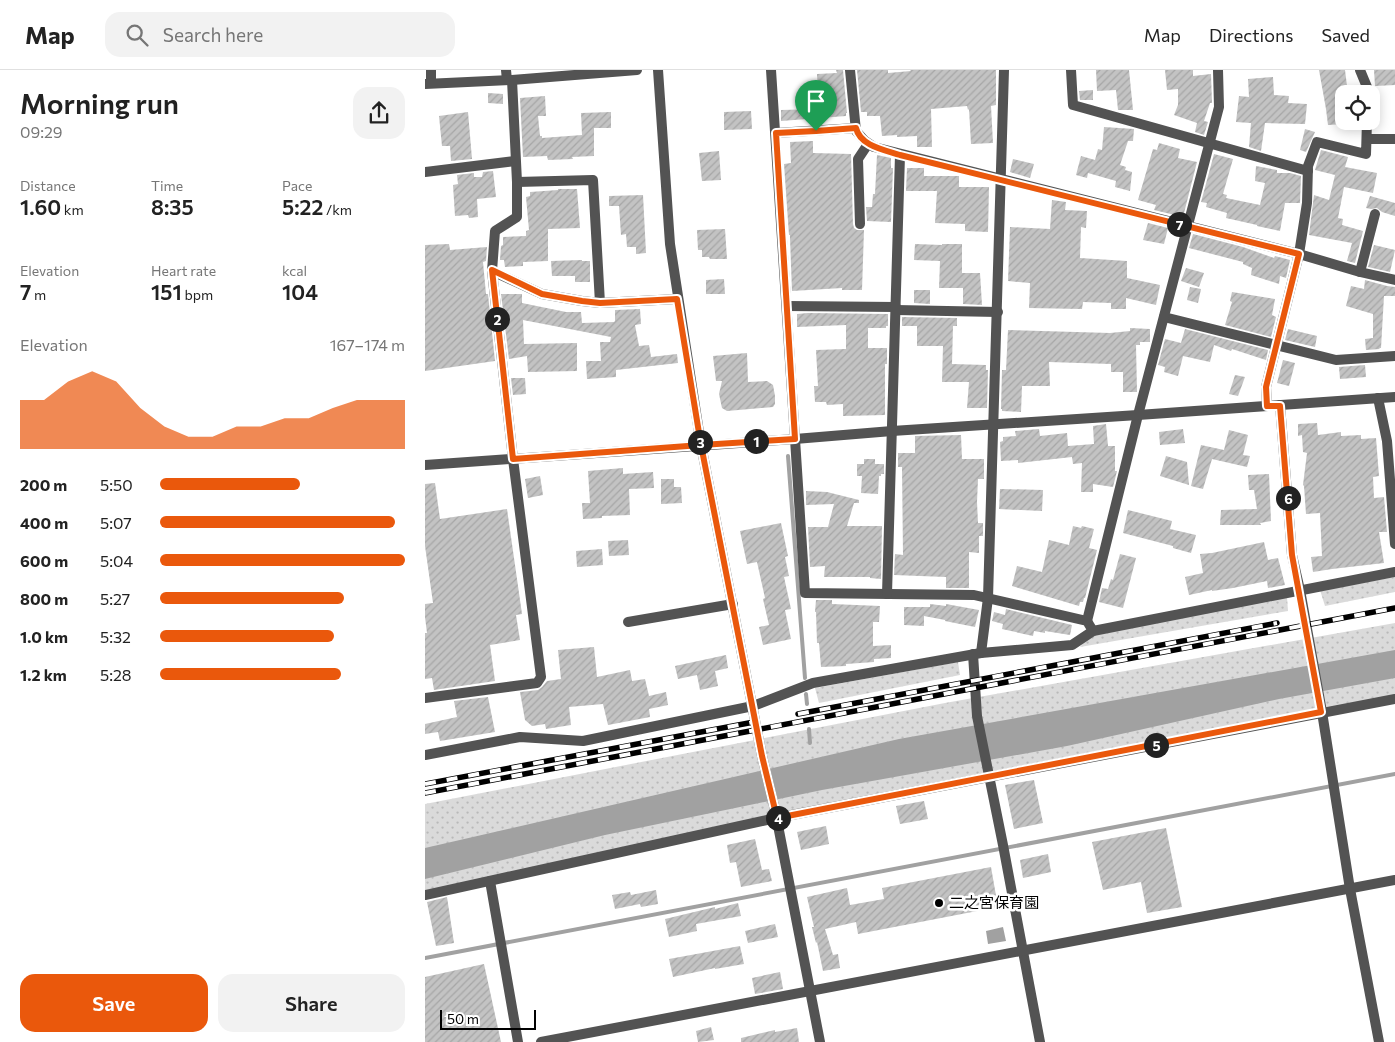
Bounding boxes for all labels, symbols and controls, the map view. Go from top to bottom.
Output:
search box [105,12,455,57]
text: Map [25,20,75,49]
icon: search [123,21,151,49]
text: Search here [163,23,263,46]
text: Map [1144,24,1181,46]
text: Directions [1209,24,1293,46]
text: Saved [1321,24,1370,46]
pin [795,80,837,131]
map controls [1335,85,1380,130]
button: locate [1335,85,1380,130]
text: Morning run [20,86,179,120]
button: share [353,87,405,139]
icon: arrive [802,87,830,115]
text: 09:29 [20,122,62,141]
text: Distance [20,177,76,194]
text: Time [151,177,183,194]
text: Pace [282,177,312,194]
text: 1.60 [20,194,61,219]
text: 8:35 [151,194,194,219]
text: 5:22 [282,194,323,219]
text: km [61,201,84,218]
text: /km [323,201,352,218]
pin: 7 [1167,212,1191,236]
text: 7 [1176,216,1183,233]
text: Elevation [20,262,79,279]
text: Heart rate [151,262,216,279]
text: kcal [282,262,307,279]
text: 7 [20,279,31,304]
text: 151 [151,279,182,304]
text: 104 [282,279,318,304]
text: m [31,286,46,303]
text: bpm [182,286,213,303]
pin: 2 [485,306,509,332]
text: 2 [494,311,501,328]
text: Elevation [20,335,88,354]
text: 167–174 m [330,335,405,354]
pin: 1 [743,428,769,454]
pin: 3 [687,430,713,454]
text: 1 [753,433,760,450]
text: 3 [696,434,705,451]
text: 200 m [20,475,67,494]
text: 5:50 [100,475,133,494]
pin: 6 [1275,486,1301,510]
text: 6 [1284,490,1293,507]
text: 400 m [20,513,68,532]
text: 5:07 [100,513,132,532]
text: 600 m [20,551,68,570]
text: 5:04 [100,551,133,570]
text: 800 m [20,589,68,608]
text: 5:27 [100,589,130,608]
text: 1.0 km [20,627,68,646]
text: 5:32 [100,627,131,646]
text: 1.2 km [20,665,67,684]
text: 5:28 [100,665,132,684]
pin: 5 [1143,732,1169,758]
text: 5 [1152,737,1161,754]
pin: 4 [765,806,791,830]
text: 4 [774,810,783,827]
place label: 二之宮保育園 [949,893,1039,911]
marker: 二之宮保育園 [933,897,945,909]
button: Save [20,974,208,1032]
button: Share [218,974,405,1032]
scale bar [440,1007,536,1030]
text: 50 m [447,1010,479,1027]

